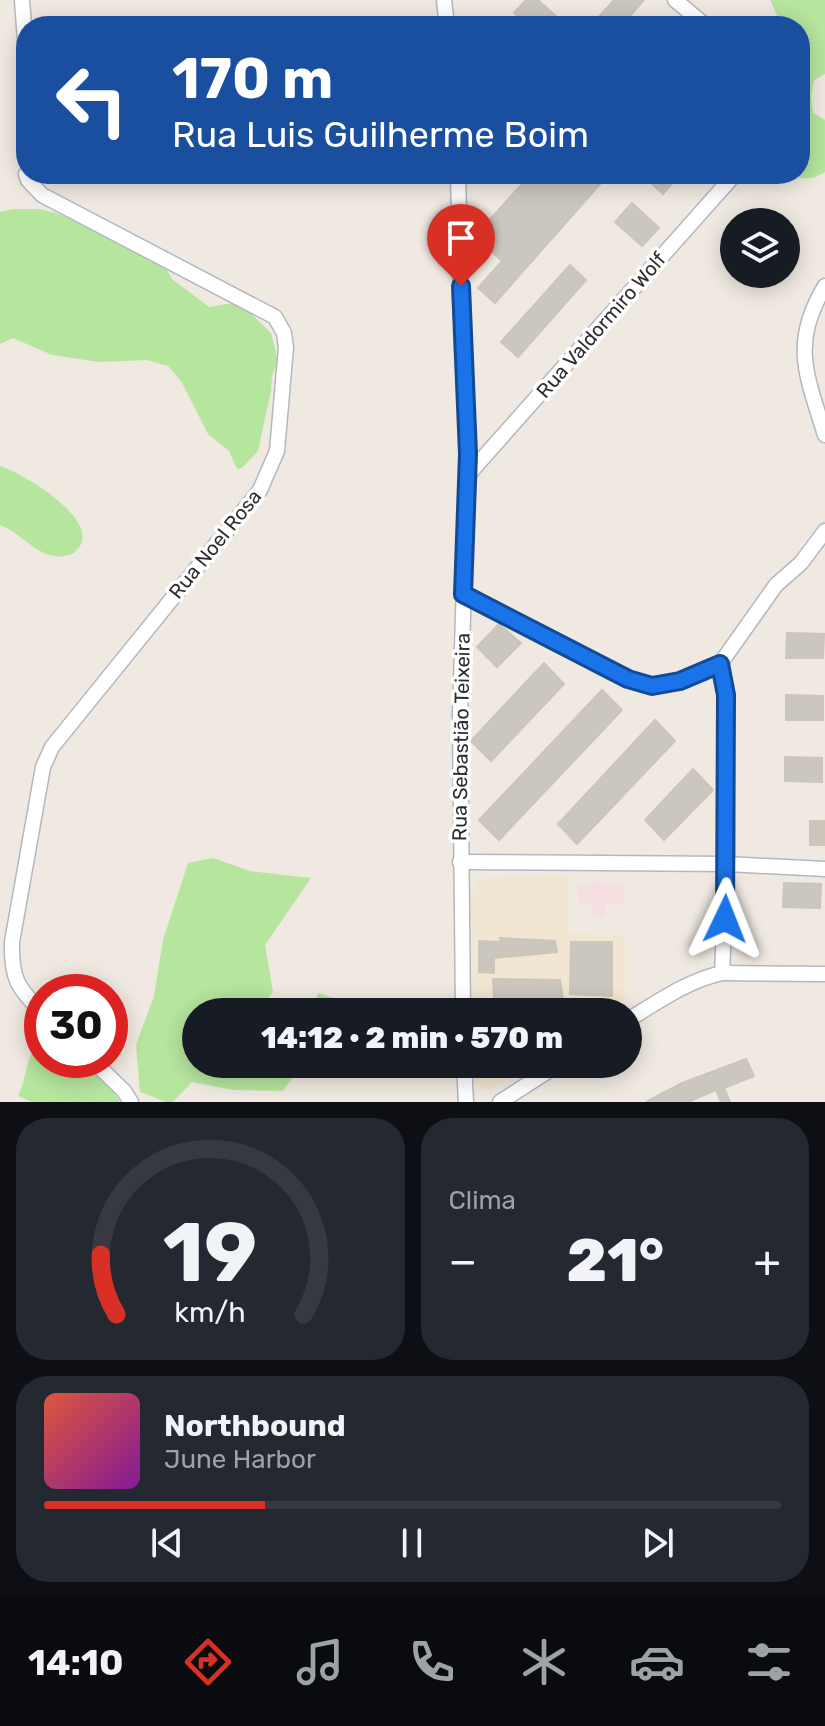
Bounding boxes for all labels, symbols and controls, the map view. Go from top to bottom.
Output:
text: 170 m [172,46,333,112]
icon: left [40,48,144,152]
text: Rua Luis Guilherme Boim [172,113,589,156]
pin [427,204,495,286]
map controls [720,208,800,288]
button: layers [720,208,800,288]
icon: arrive [439,216,483,260]
street label: Rua Valdormiro Wolf [531,247,671,403]
street label: Rua Noel Rosa [164,485,266,603]
street label: Rua Sebastião Teixeira [447,633,475,841]
position arrow [683,877,767,961]
speed limit sign: 30 [24,974,128,1078]
text: 14:12 · 2 min · 570 m [261,1020,563,1056]
text: Clima [449,1185,516,1216]
text: 19 [163,1203,258,1302]
text: 21° [567,1225,664,1296]
text: − [449,1235,477,1287]
text: + [754,1235,781,1287]
text: km/h [175,1295,246,1329]
text: Northbound [164,1408,346,1444]
text: June Harbor [164,1444,316,1475]
icon: previous [145,1521,189,1565]
icon: pause [390,1521,434,1565]
icon: next [636,1521,680,1565]
icon: directions [180,1634,236,1690]
icon: music [292,1634,348,1690]
icon: phone [404,1634,460,1690]
icon: climate [516,1634,572,1690]
icon: car [629,1634,685,1690]
icon: filters [741,1634,797,1690]
text: 14:10 [28,1641,123,1684]

